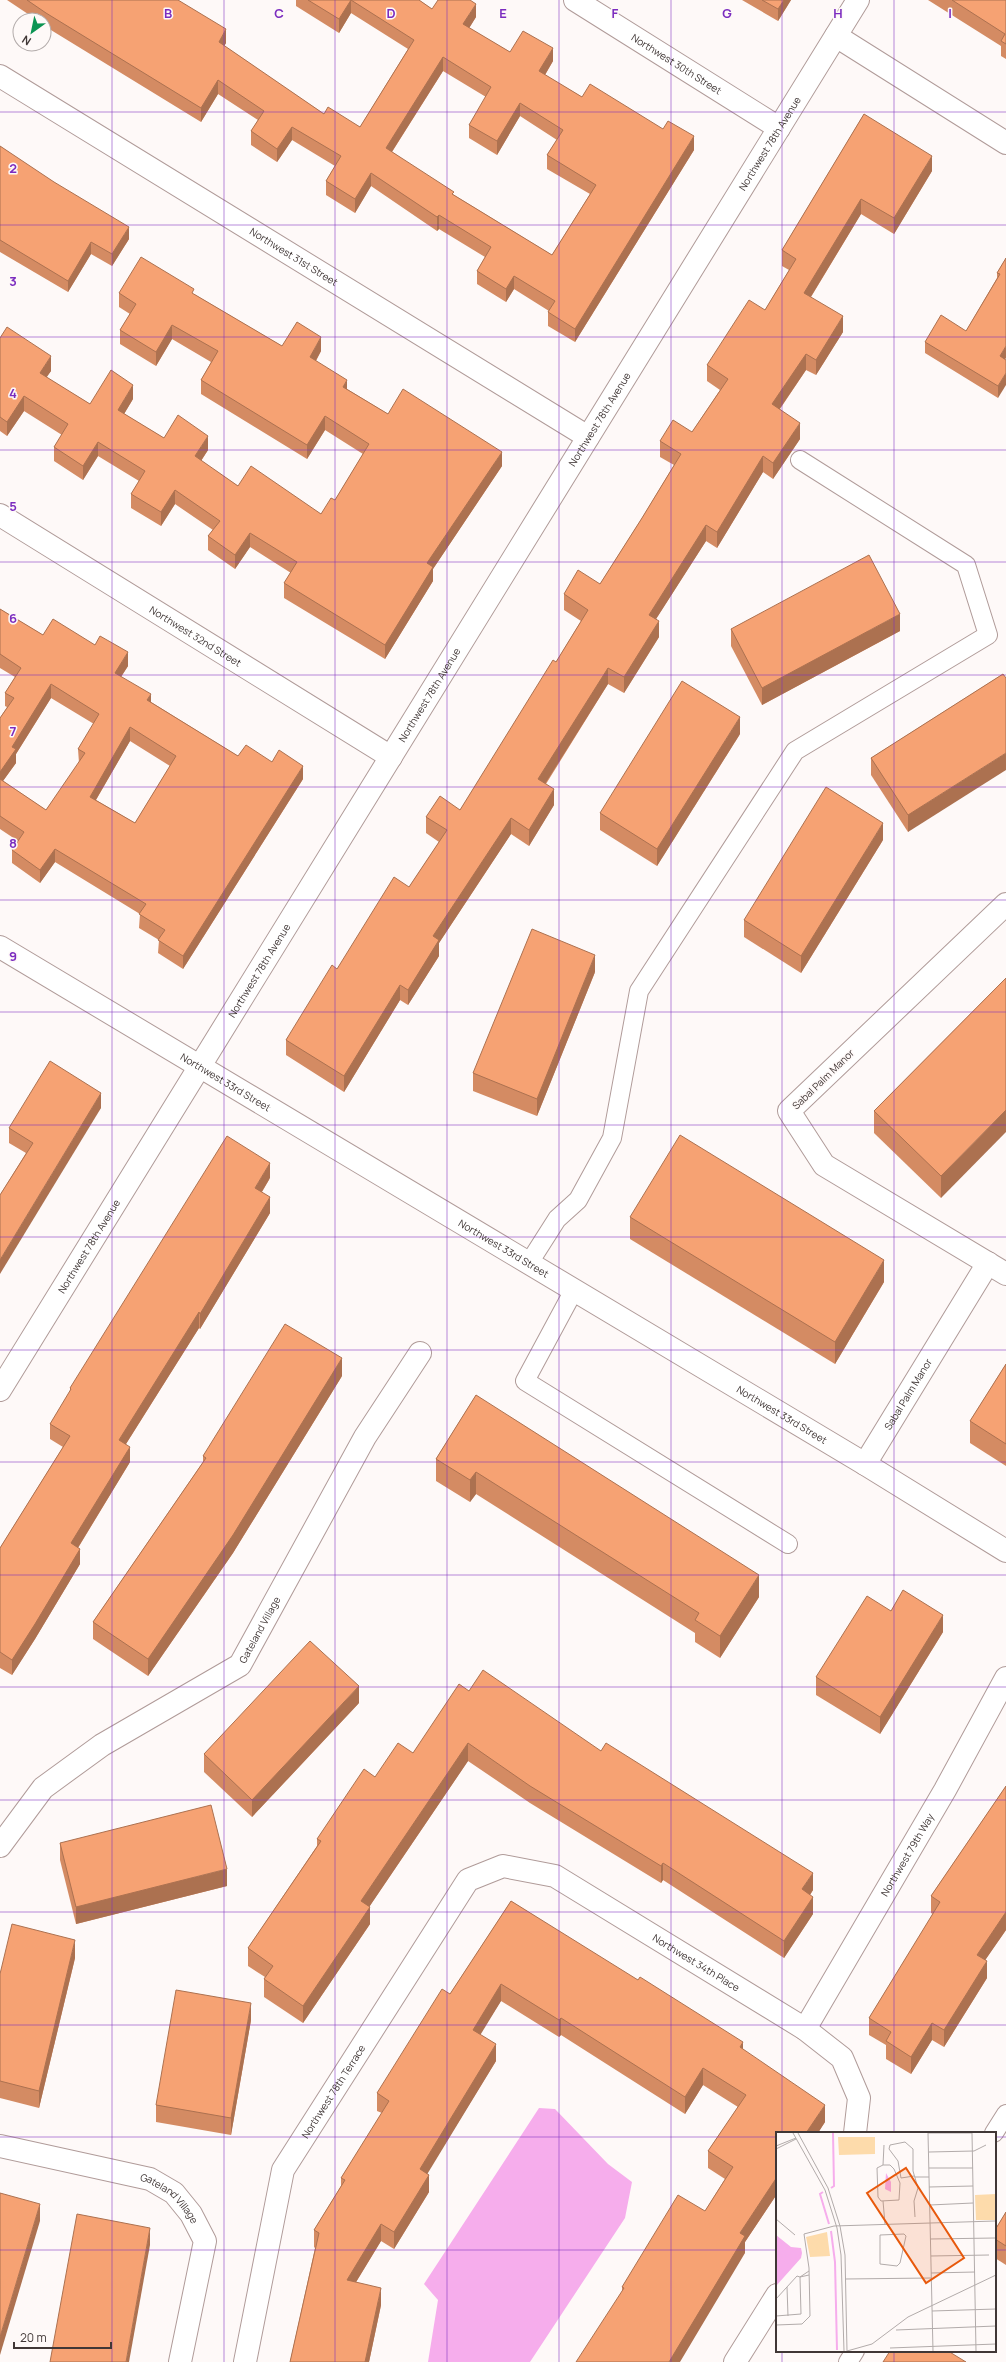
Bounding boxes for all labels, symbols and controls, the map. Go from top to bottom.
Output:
text: B [164,4,172,22]
text: C [274,4,284,22]
text: D [386,4,396,22]
text: E [499,4,507,22]
text: F [612,4,619,22]
text: G [722,4,732,22]
text: H [833,4,843,22]
text: I [948,4,952,22]
north arrow [12,12,52,52]
street label: Northwest 30th Street [629,30,724,97]
text: N [19,32,34,49]
street label: Northwest 78th Avenue [735,94,804,193]
text: 2 [9,159,17,177]
street label: Northwest 31st Street [247,224,341,289]
text: 3 [9,272,17,290]
street label: Northwest 78th Avenue [565,369,634,469]
text: 4 [9,384,17,402]
text: 5 [9,497,17,515]
street label: Northwest 32nd Street [147,602,244,670]
text: 6 [9,609,17,627]
street label: Northwest 78th Avenue [395,645,464,744]
text: 7 [10,722,17,740]
text: 8 [9,834,17,852]
street label: Northwest 78th Avenue [225,921,293,1020]
text: 9 [9,947,17,965]
street label: Sabal Palm Manor [789,1046,857,1112]
street label: Northwest 33rd Street [178,1050,274,1114]
street label: Northwest 78th Avenue [54,1196,123,1296]
street label: Northwest 33rd Street [456,1216,552,1281]
street label: Sabal Palm Manor [881,1355,935,1432]
street label: Northwest 33rd Street [734,1382,830,1447]
street label: Gateland Village [235,1594,283,1666]
street label: Northwest 79th Way [877,1810,937,1899]
street label: Northwest 34th Place [650,1930,743,1995]
street label: Northwest 78th Terrace [298,2042,368,2141]
inset map [776,2132,996,2352]
street label: Gateland Village [139,2170,202,2226]
scale bar [14,2324,111,2350]
text: 20 m [20,2329,47,2346]

